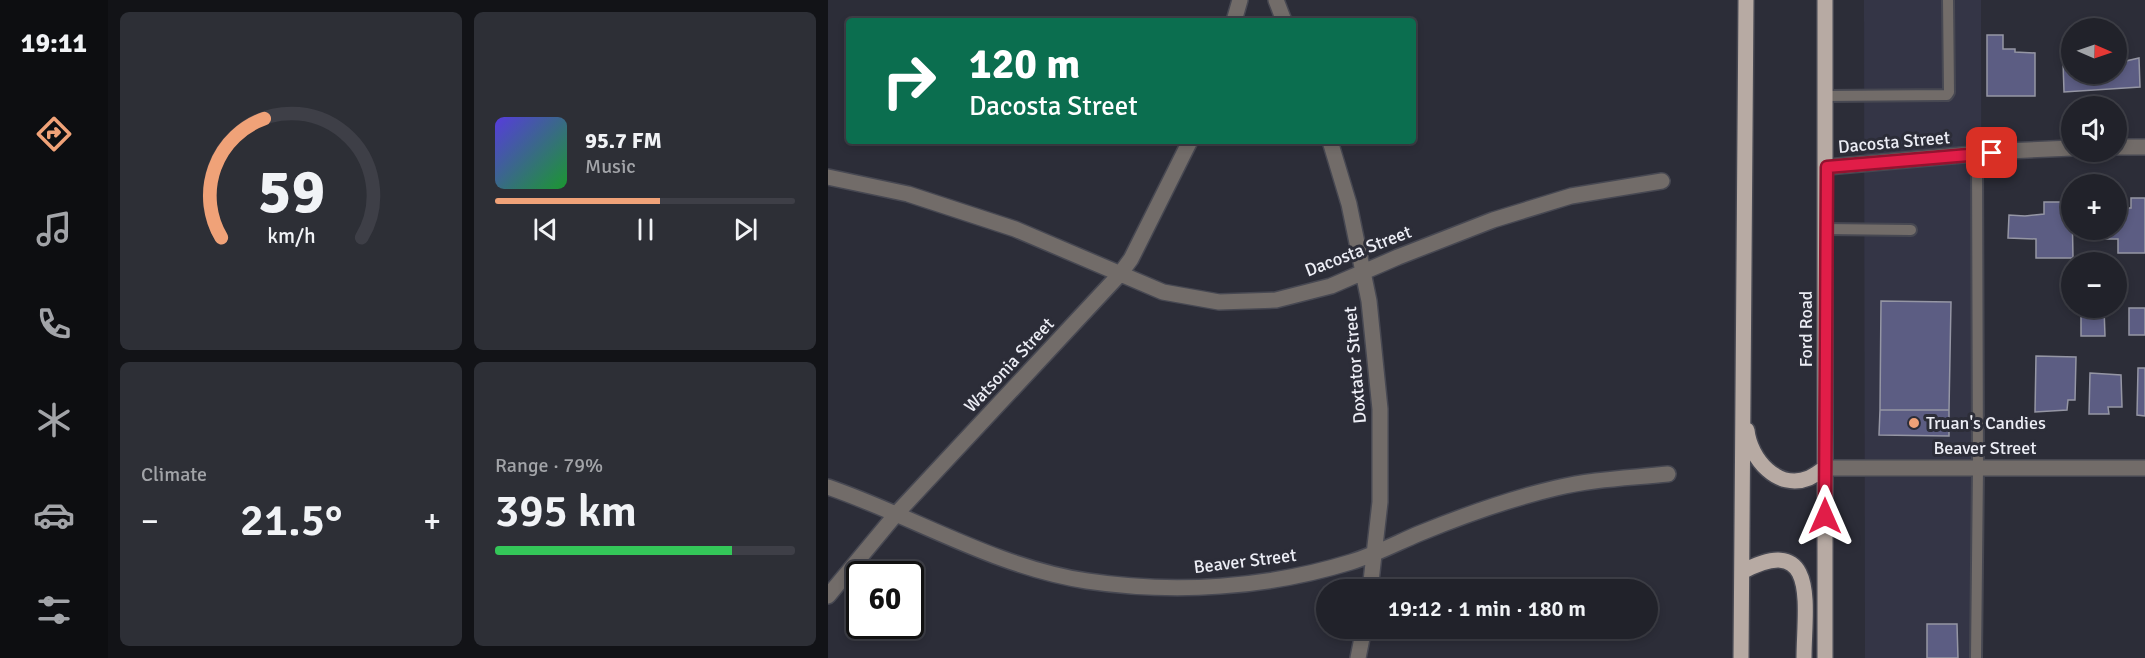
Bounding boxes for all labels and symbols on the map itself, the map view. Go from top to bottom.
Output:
north arrow [2061,18,2127,84]
street label: Dacosta Street [1837,126,1951,158]
pin [1966,127,2017,178]
street label: Dacosta Street [1302,221,1414,281]
street label: Ford Road [1795,291,1817,367]
street label: Doxtator Street [1339,306,1371,424]
street label: Watsonia Street [959,313,1059,417]
place label: Truan's Candies [1926,412,2046,434]
marker: Truan's Candies [1907,416,1921,430]
street label: Beaver Street [1933,437,2037,459]
position arrow [1793,484,1857,548]
street label: Beaver Street [1192,544,1298,578]
speed limit sign: 60 [846,561,924,639]

